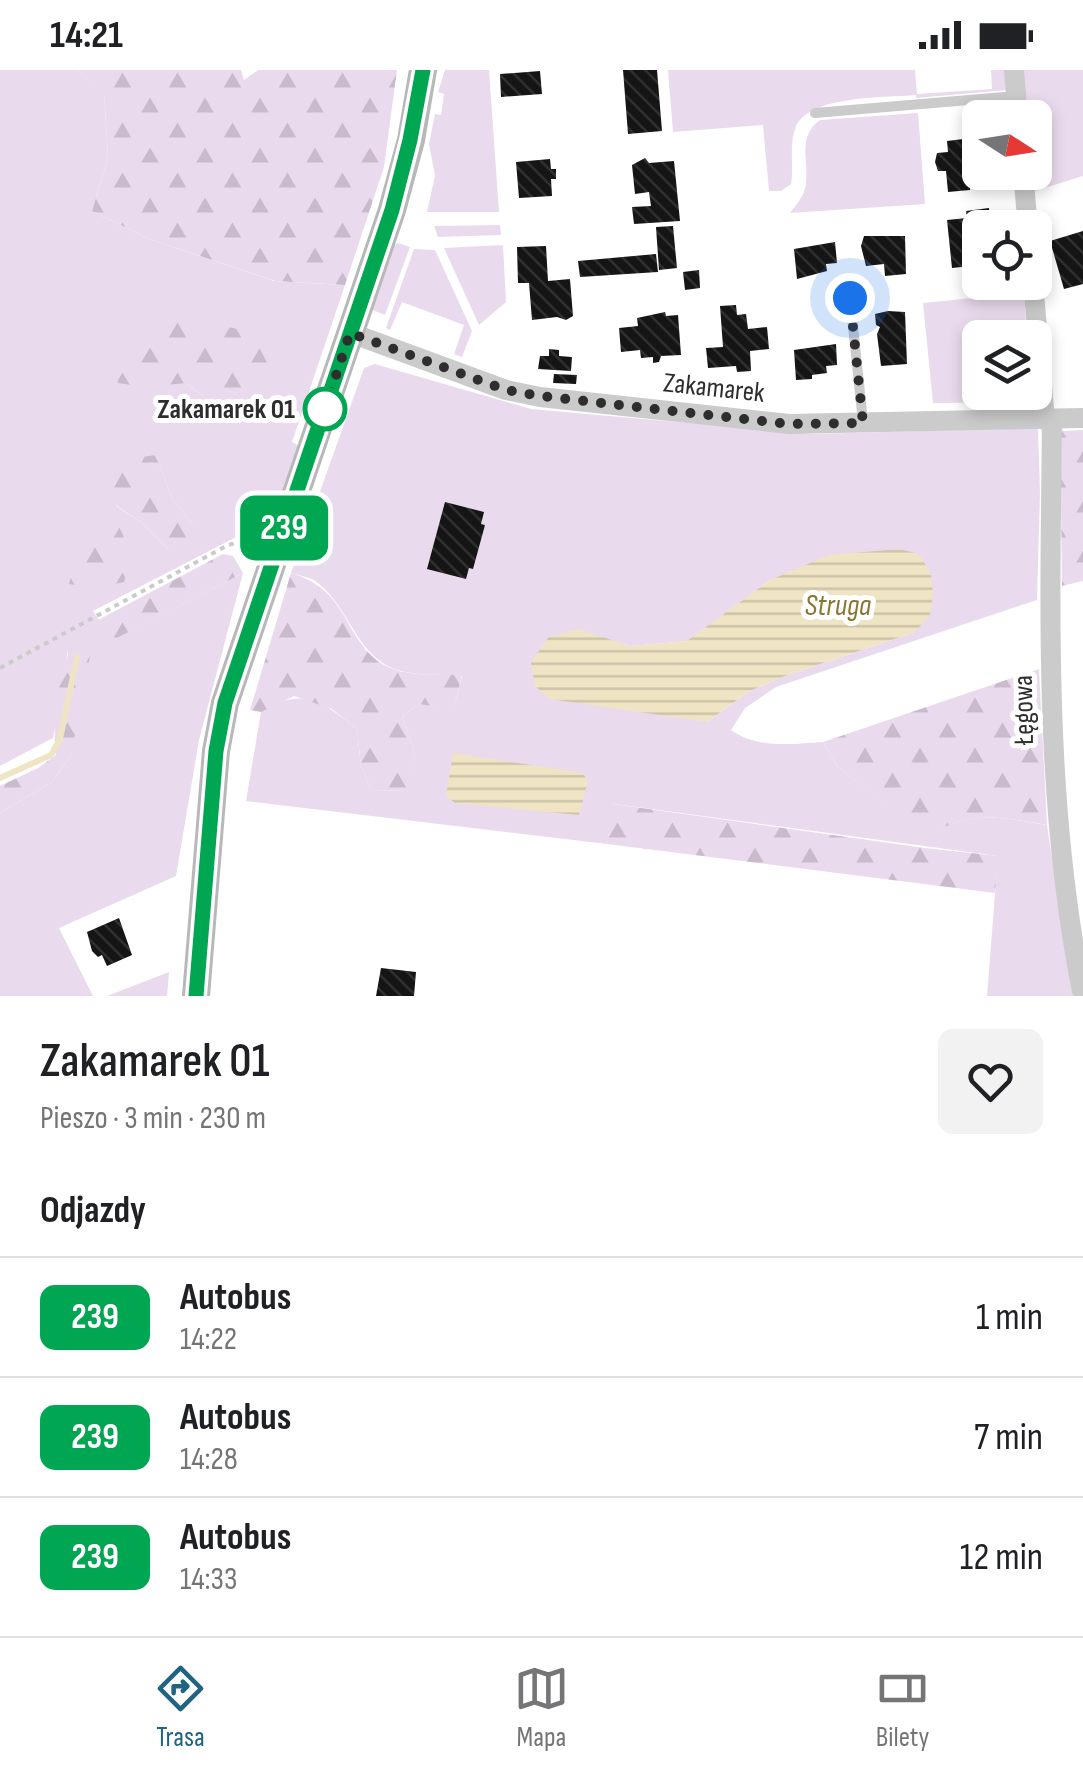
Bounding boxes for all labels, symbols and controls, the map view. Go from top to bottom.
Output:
text: 14:21 [50,13,123,58]
north arrow [962,100,1052,190]
map controls [962,100,1052,410]
button: locate [962,210,1052,300]
your location [825,273,875,323]
button: layers [962,320,1052,410]
street label: Zakamarek [662,366,767,410]
marker: Zakamarek 01 [304,388,346,430]
place label: Zakamarek 01 [157,393,295,426]
line badge: 239 [226,496,342,560]
text: 239 [260,507,308,550]
water label: Struga [805,588,871,624]
street label: Łęgowa [1007,675,1041,746]
button: heart [938,1029,1043,1134]
text: Zakamarek 01 [40,1033,269,1090]
text: Pieszo · 3 min · 230 m [40,1099,266,1138]
text: Odjazdy [40,1188,146,1233]
text: Autobus [180,1275,291,1320]
text: 1 min [976,1295,1043,1340]
text: 239 [71,1296,119,1339]
text: 14:22 [180,1320,237,1359]
text: Autobus [180,1395,291,1440]
text: 7 min [974,1415,1043,1460]
text: 239 [71,1416,119,1459]
text: 14:28 [180,1440,238,1479]
text: Autobus [180,1515,291,1560]
text: 12 min [960,1535,1043,1580]
text: 239 [71,1536,119,1579]
text: 14:33 [180,1560,237,1599]
tab: Trasa [153,1661,208,1754]
tab: Mapa [514,1661,569,1754]
tab: Bilety [875,1661,930,1754]

